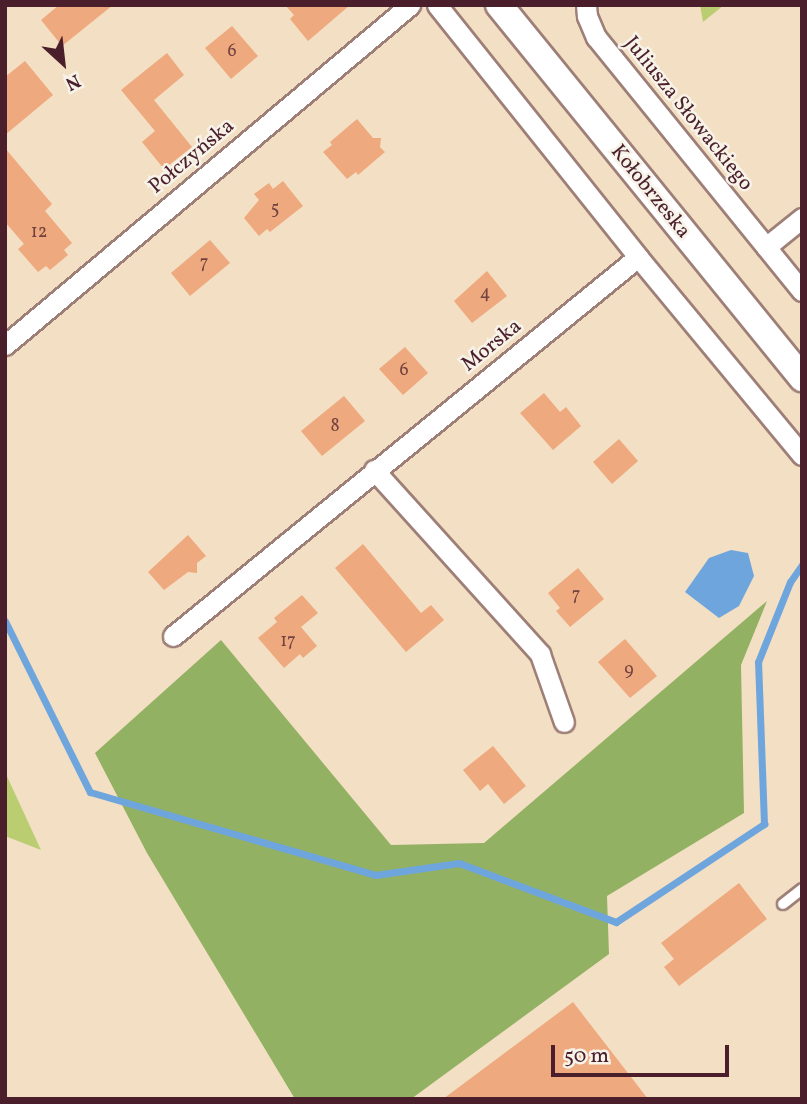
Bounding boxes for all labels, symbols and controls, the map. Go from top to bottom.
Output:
north arrow [28,28,98,98]
street label: Juliusza Słowackiego [618,32,758,196]
house number: 6 [227,41,237,63]
text: N [60,67,85,96]
street label: Połczyńska [144,114,240,200]
street label: Kołobrzeska [605,140,695,244]
house number: 5 [271,199,279,221]
house number: 12 [31,222,47,244]
house number: 7 [200,253,208,275]
house number: 4 [480,283,490,305]
street label: Morska [457,314,527,378]
house number: 6 [399,360,409,382]
house number: 8 [330,416,340,438]
house number: 7 [572,585,580,607]
house number: 17 [280,631,296,653]
house number: 9 [624,660,634,682]
scale bar [555,1030,734,1074]
text: 50 m [564,1042,609,1071]

